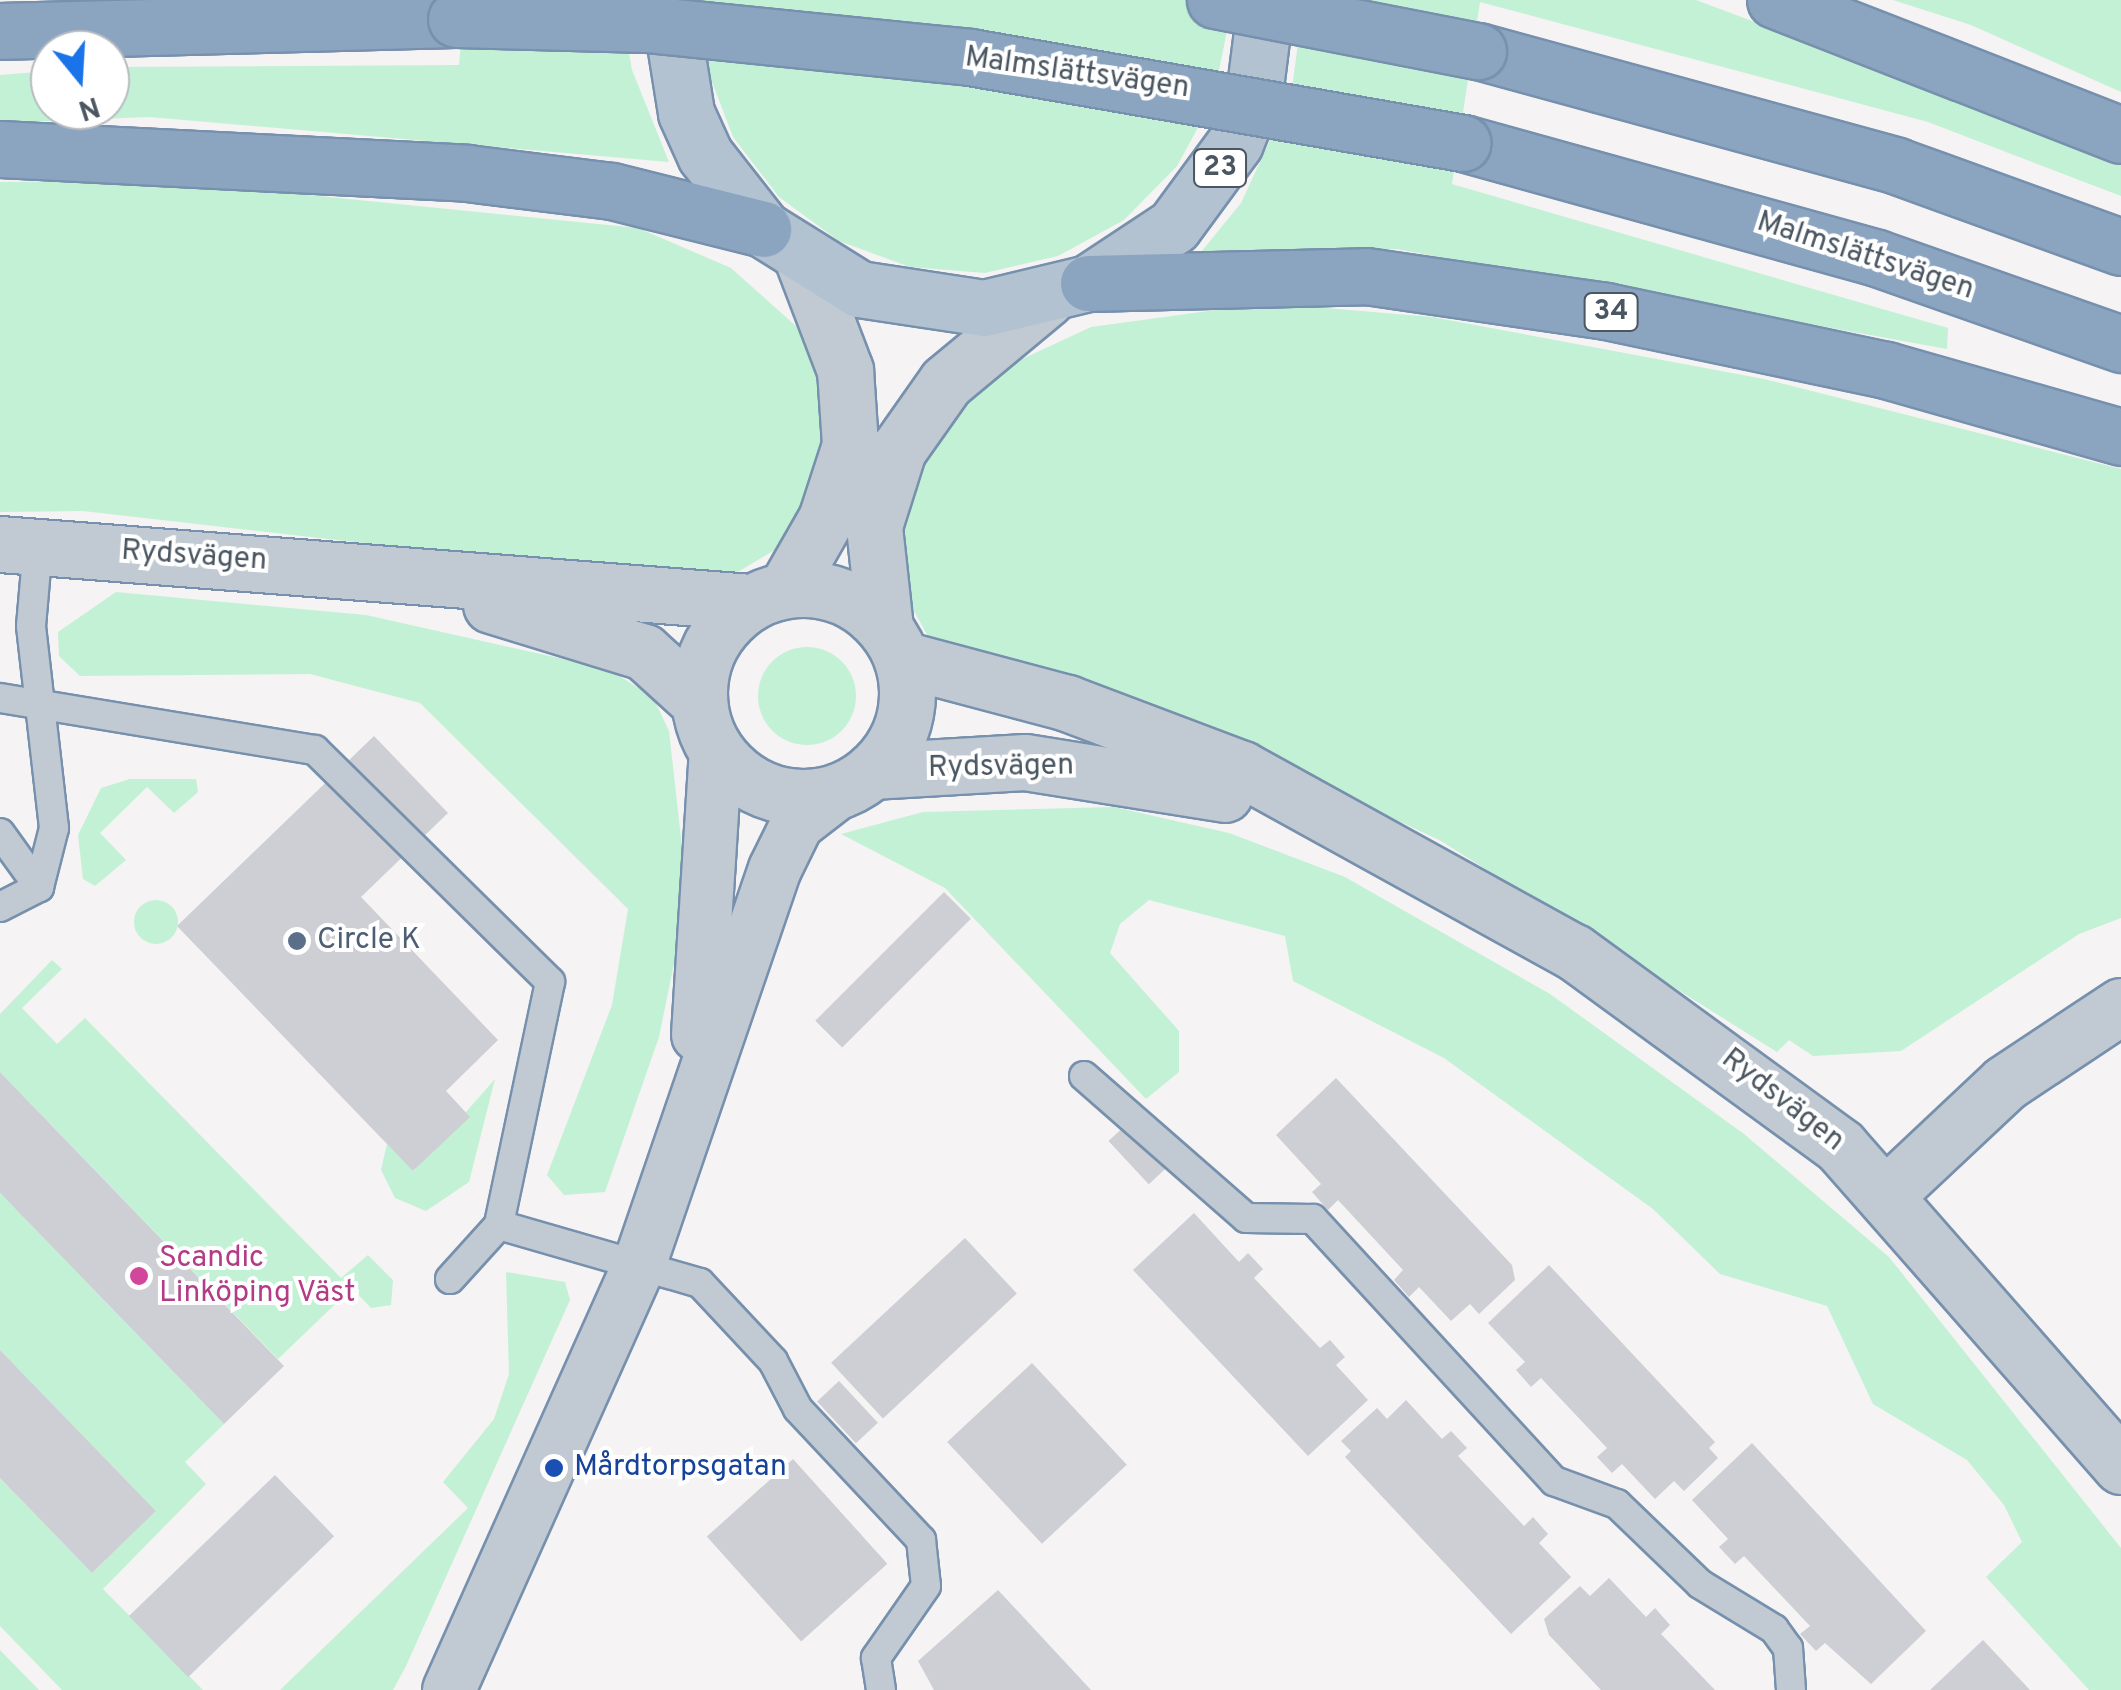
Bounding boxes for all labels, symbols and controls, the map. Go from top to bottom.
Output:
north arrow [30,30,130,130]
street label: Malmslättsvägen [963,40,1191,108]
text: N [74,86,104,127]
road number: 23 [1192,145,1248,191]
street label: Malmslättsvägen [1752,205,1978,309]
road number: 34 [1584,289,1638,335]
street label: Rydsvägen [120,534,268,580]
street label: Rydsvägen [928,749,1074,787]
place label: Circle K [317,923,421,959]
marker: Circle K [286,930,308,952]
street label: Rydsvägen [1713,1042,1851,1160]
place label: Scandic Linköping Väst [159,1241,357,1312]
marker: Scandic Linköping Väst [128,1265,150,1287]
place label: Mårdtorpsgatan [574,1450,787,1486]
marker: Mårdtorpsgatan [543,1457,565,1479]

